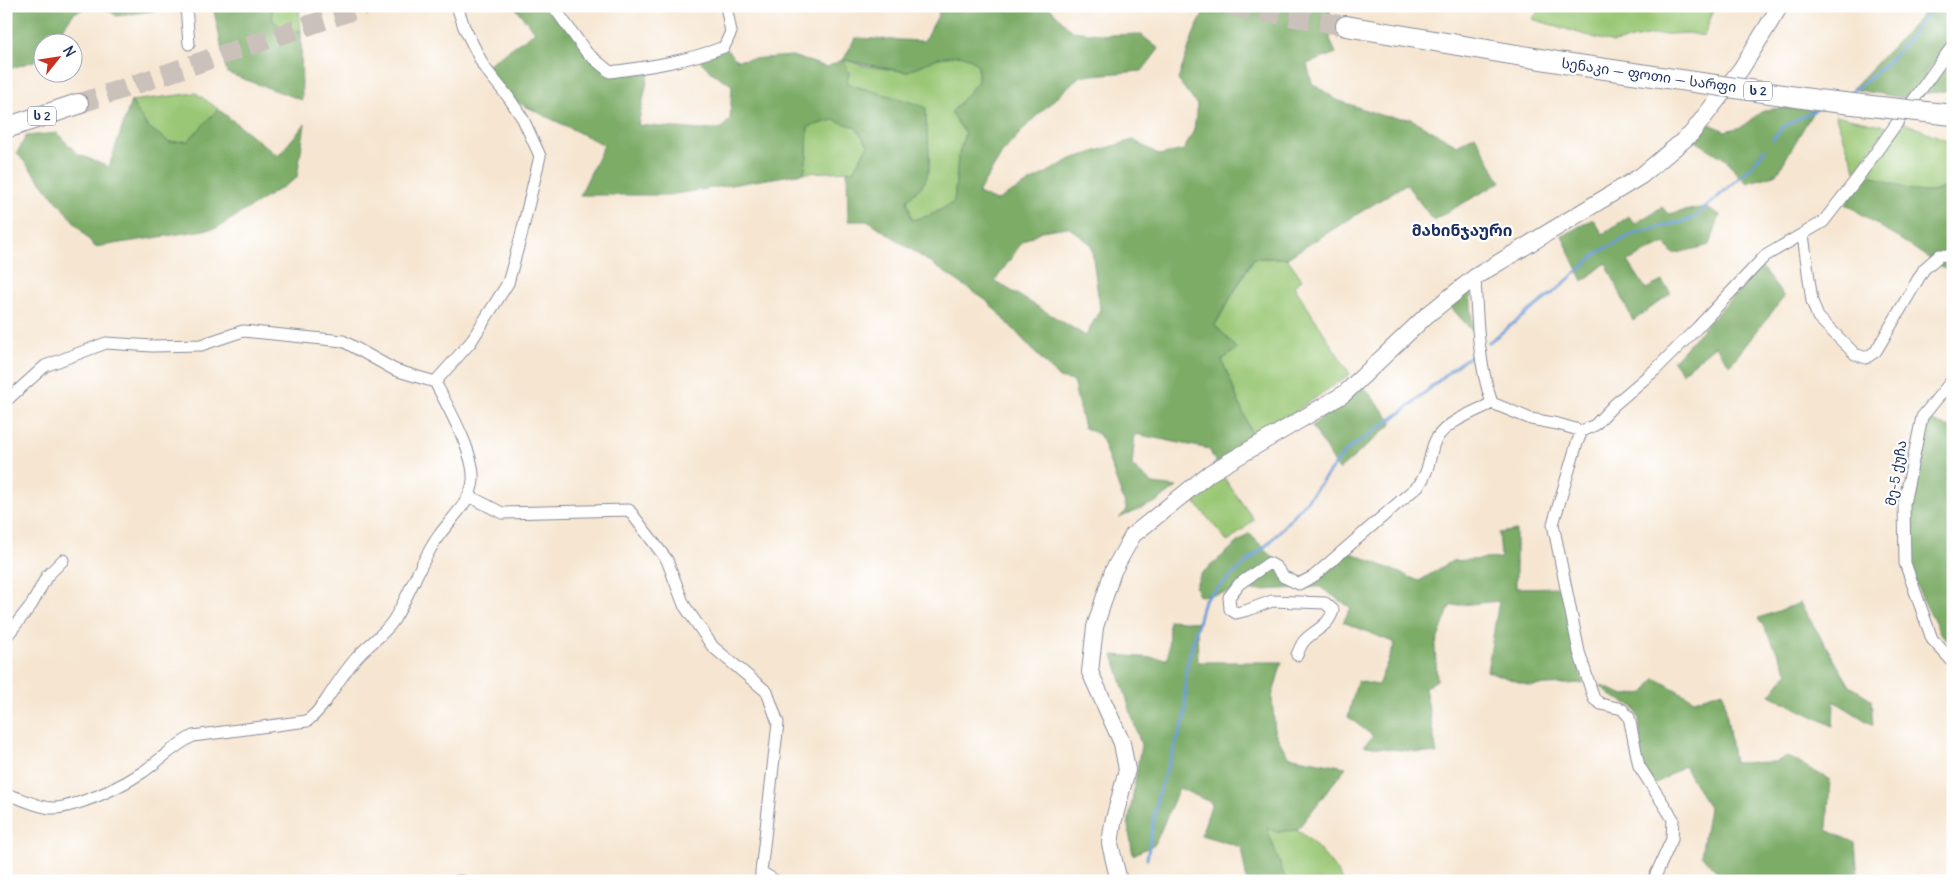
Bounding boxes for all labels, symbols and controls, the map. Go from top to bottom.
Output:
north arrow [32,32,82,82]
text: N [59,43,79,60]
street label: სენაკი — ფოთი — სარფი [1560,54,1738,96]
road number: ს 2 [1744,82,1772,100]
road number: ს 2 [28,106,56,125]
district label: მახინჯაური [1412,220,1512,240]
street label: მე-5 ქუჩა [1881,439,1911,507]

